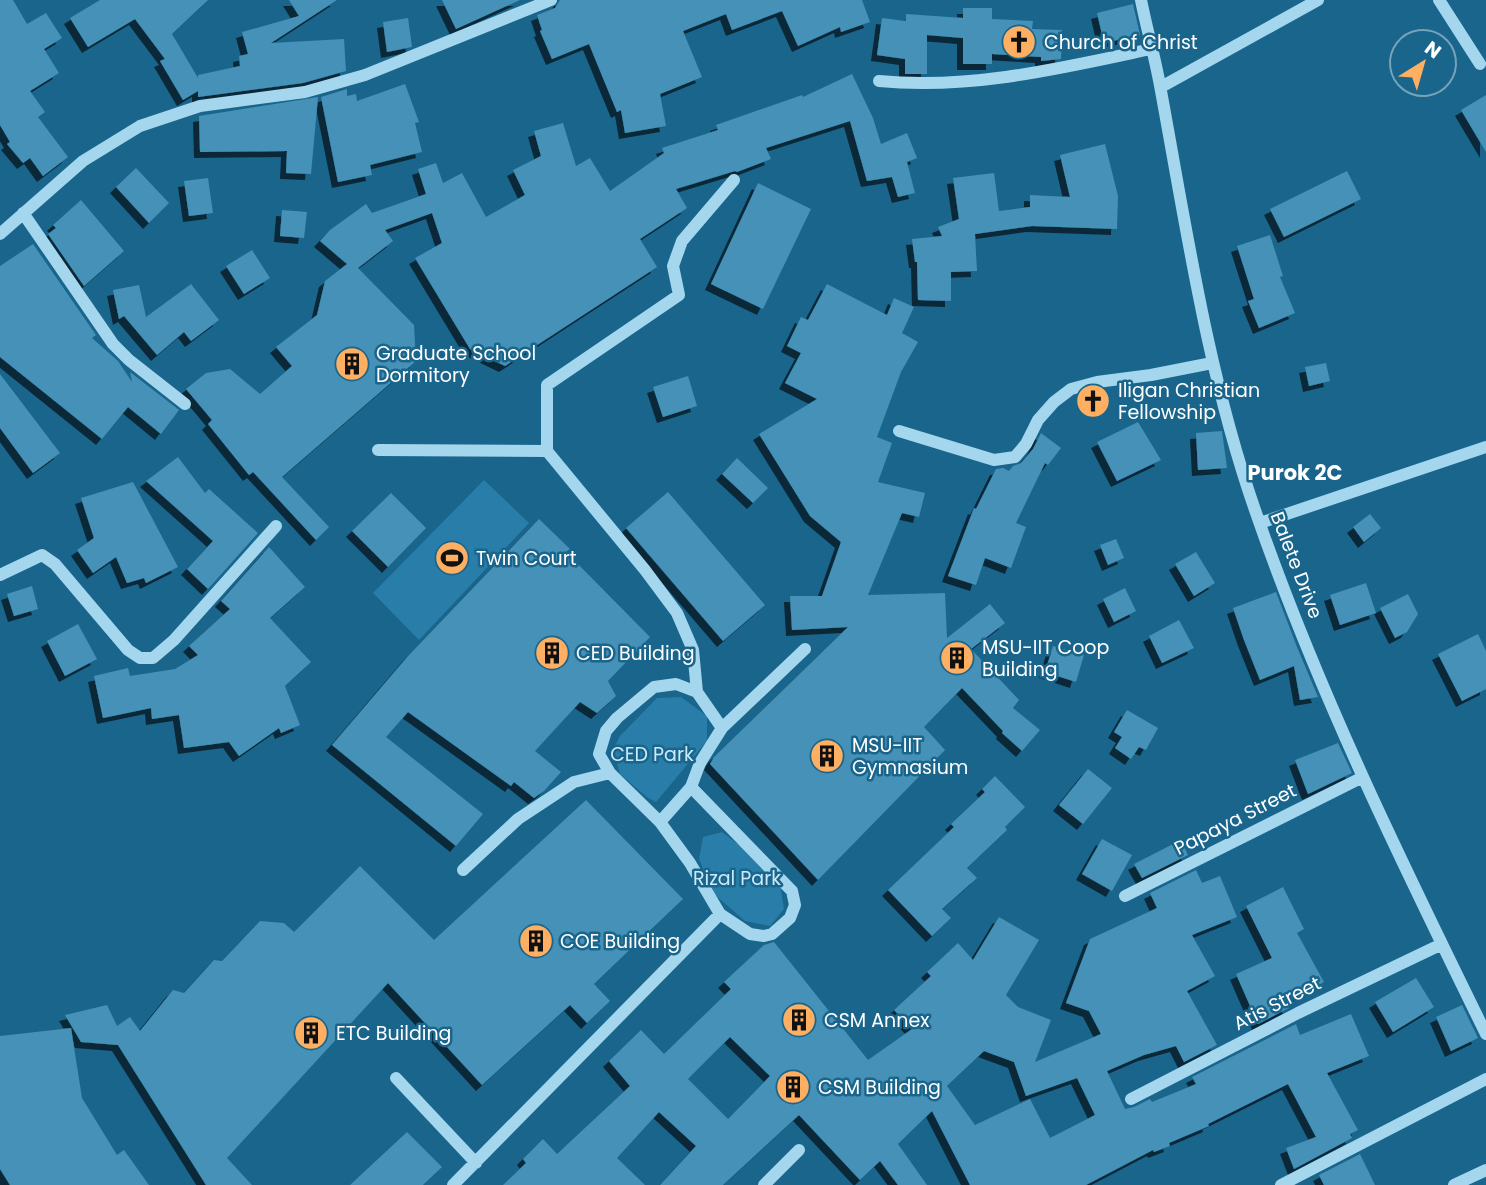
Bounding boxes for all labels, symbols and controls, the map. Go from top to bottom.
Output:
church icon: Church of Christ [1000,23,1038,61]
north arrow [1388,28,1458,98]
place label: Church of Christ [1044,29,1198,56]
text: N [1419,35,1447,65]
place label: Graduate School Dormitory [376,340,536,389]
building icon: Graduate School Dormitory [333,345,371,383]
place label: Iligan Christian Fellowship [1118,377,1260,426]
church icon: Iligan Christian Fellowship [1074,382,1112,420]
district label: Purok 2C [1247,458,1343,487]
street label: Balete Drive [1264,508,1329,622]
sports icon: Twin Court [433,539,471,577]
place label: Twin Court [476,545,577,572]
building icon: CED Building [533,634,571,672]
place label: MSU-IIT Coop Building [982,634,1109,683]
building icon: MSU-IIT Coop Building [938,639,976,677]
place label: CED Building [576,640,695,667]
place label: MSU-IIT Gymnasium [852,732,968,781]
building icon: MSU-IIT Gymnasium [808,737,846,775]
park label: CED Park [610,741,694,768]
street label: Papaya Street [1169,777,1301,862]
park label: Rizal Park [693,865,781,892]
building icon: COE Building [517,922,555,960]
place label: COE Building [560,928,680,955]
street label: Atis Street [1229,970,1326,1037]
building icon: CSM Annex [780,1001,818,1039]
place label: CSM Annex [824,1007,929,1034]
building icon: ETC Building [292,1014,330,1052]
place label: ETC Building [336,1020,451,1047]
building icon: CSM Building [774,1068,812,1106]
place label: CSM Building [818,1074,941,1101]

